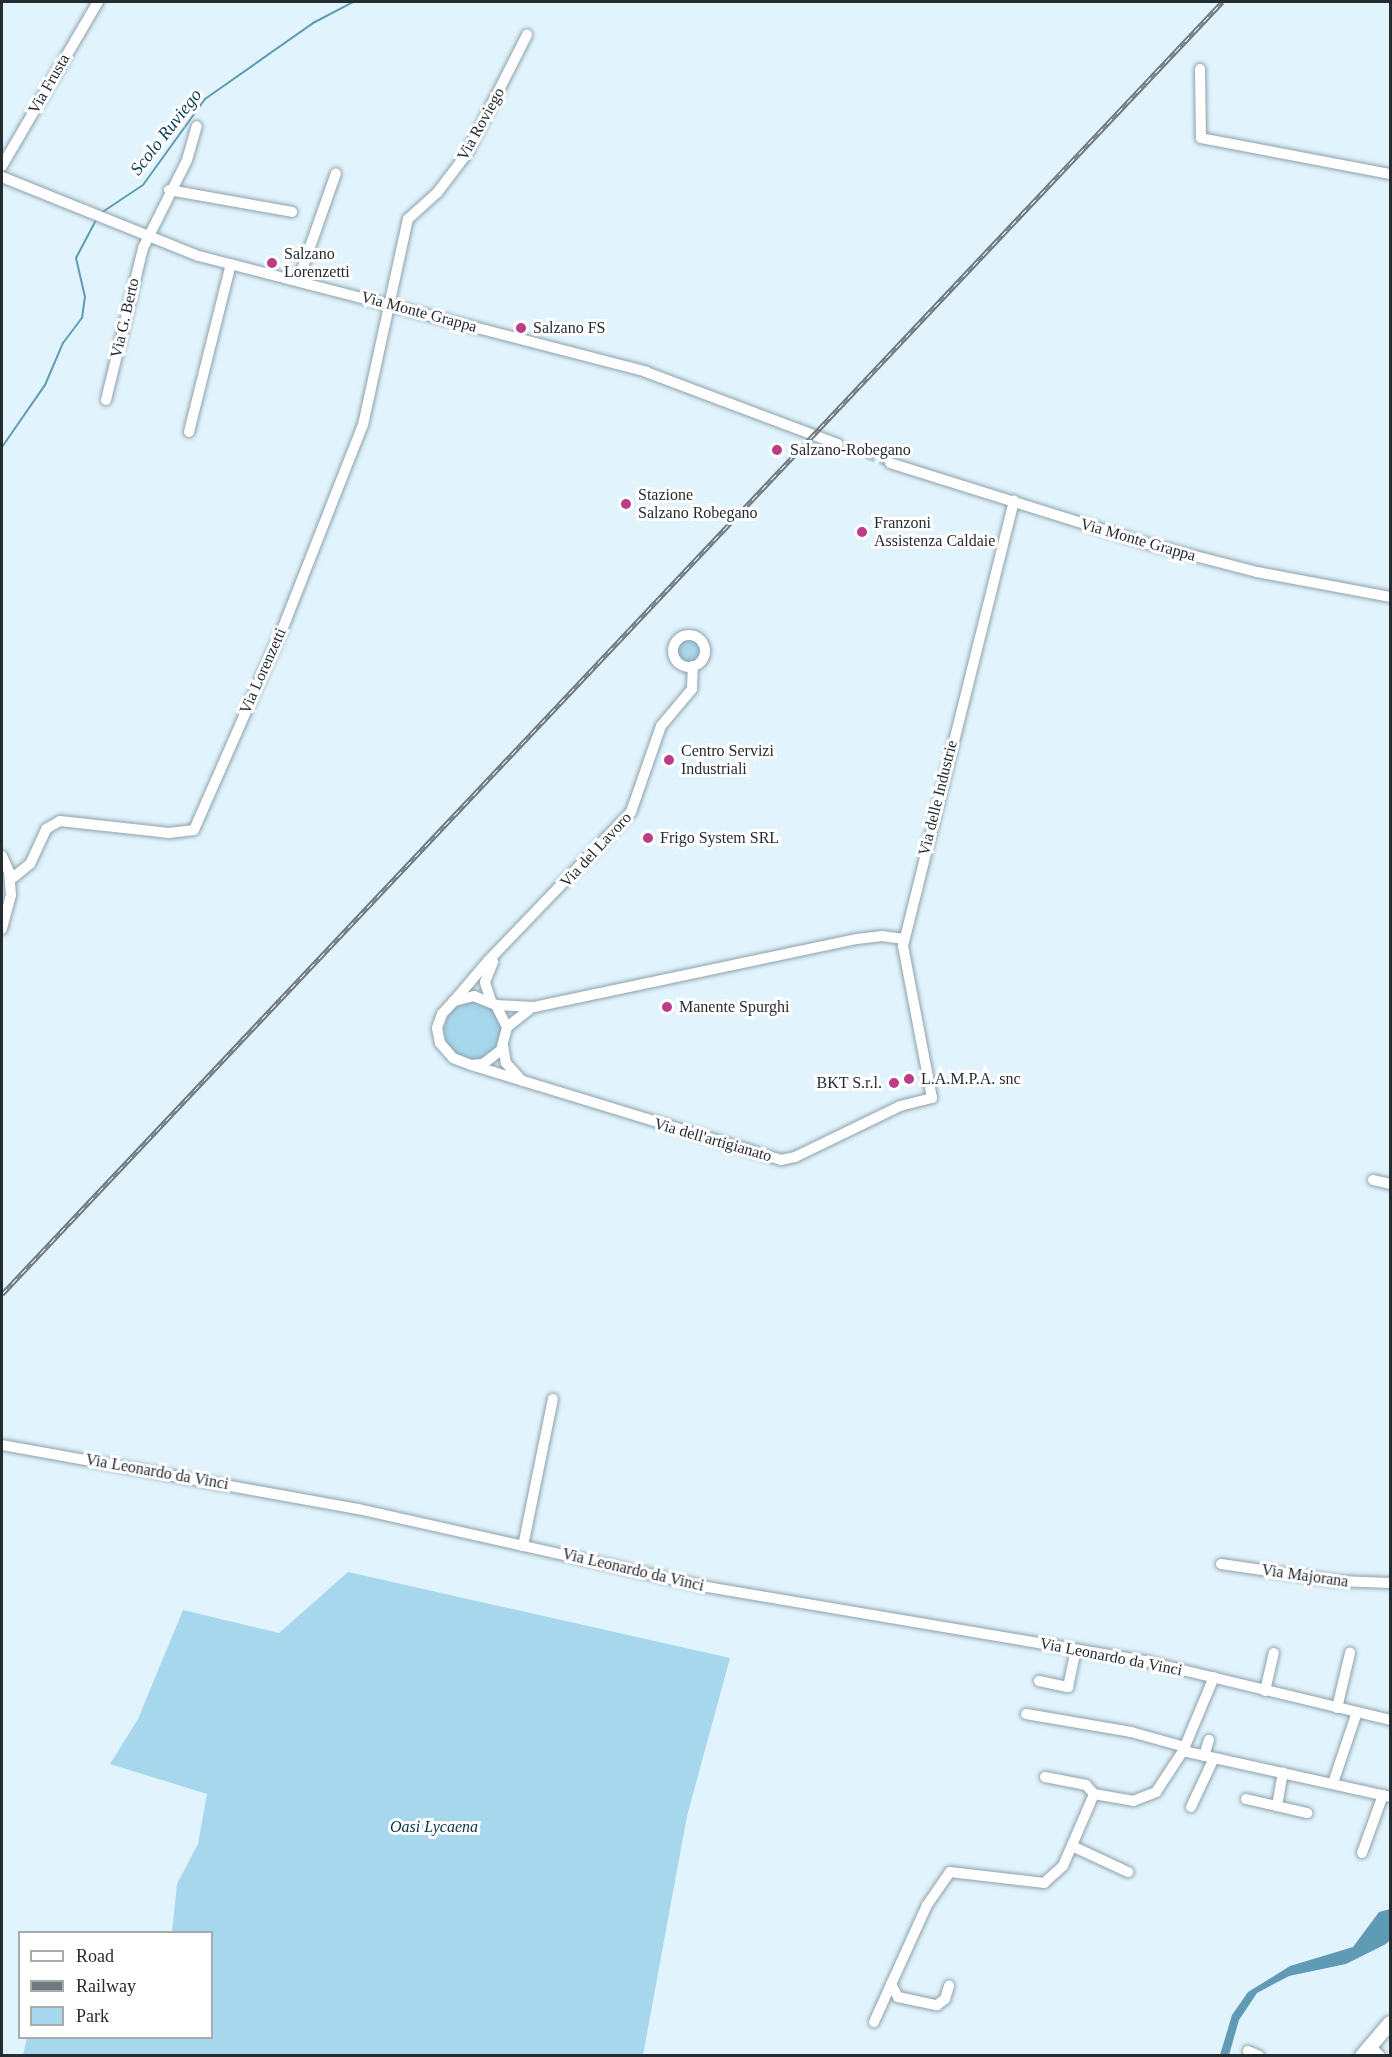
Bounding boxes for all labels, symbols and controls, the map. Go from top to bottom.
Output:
street label: Via Frusta [24,51,74,117]
street label: Via Roviego [453,84,509,164]
water label: Scolo Ruviego [126,85,206,179]
place label: Salzano Lorenzetti [284,244,350,282]
marker: Salzano Lorenzetti [265,256,279,270]
street label: Via G. Berto [107,276,143,360]
street label: Via Monte Grappa [359,287,479,337]
place label: Salzano FS [533,318,605,338]
marker: Salzano FS [514,321,528,335]
place label: Salzano-Robegano [790,440,911,460]
marker: Salzano-Robegano [768,441,786,459]
place label: Stazione Salzano Robegano [638,485,758,523]
marker: Stazione Salzano Robegano [619,497,633,511]
place label: Franzoni Assistenza Caldaie [874,513,995,551]
street label: Via Monte Grappa [1078,514,1198,566]
marker: Franzoni Assistenza Caldaie [855,525,869,539]
street label: Via Lorenzetti [236,625,290,717]
street label: Via delle Industrie [914,738,962,858]
place label: Centro Servizi Industriali [681,741,774,779]
marker: Centro Servizi Industriali [662,753,676,767]
street label: Via del Lavoro [556,808,636,892]
place label: Frigo System SRL [660,828,779,848]
marker: Frigo System SRL [641,831,655,845]
place label: Manente Spurghi [679,997,789,1017]
marker: Manente Spurghi [660,1000,674,1014]
place label: L.A.M.P.A. snc [921,1069,1021,1089]
marker: L.A.M.P.A. snc [902,1072,916,1086]
place label: BKT S.r.l. [816,1073,882,1093]
marker: BKT S.r.l. [887,1076,901,1090]
street label: Via dell'artigianato [652,1114,774,1166]
street label: Via Leonardo da Vinci [84,1450,230,1494]
street label: Via Leonardo da Vinci [560,1544,706,1596]
street label: Via Majorana [1260,1560,1350,1592]
street label: Via Leonardo da Vinci [1038,1634,1184,1680]
park label: Oasi Lycaena [390,1817,478,1837]
legend [18,1931,213,2039]
text: Road [76,1946,114,1966]
text: Railway [76,1976,136,1996]
text: Park [76,2006,109,2026]

